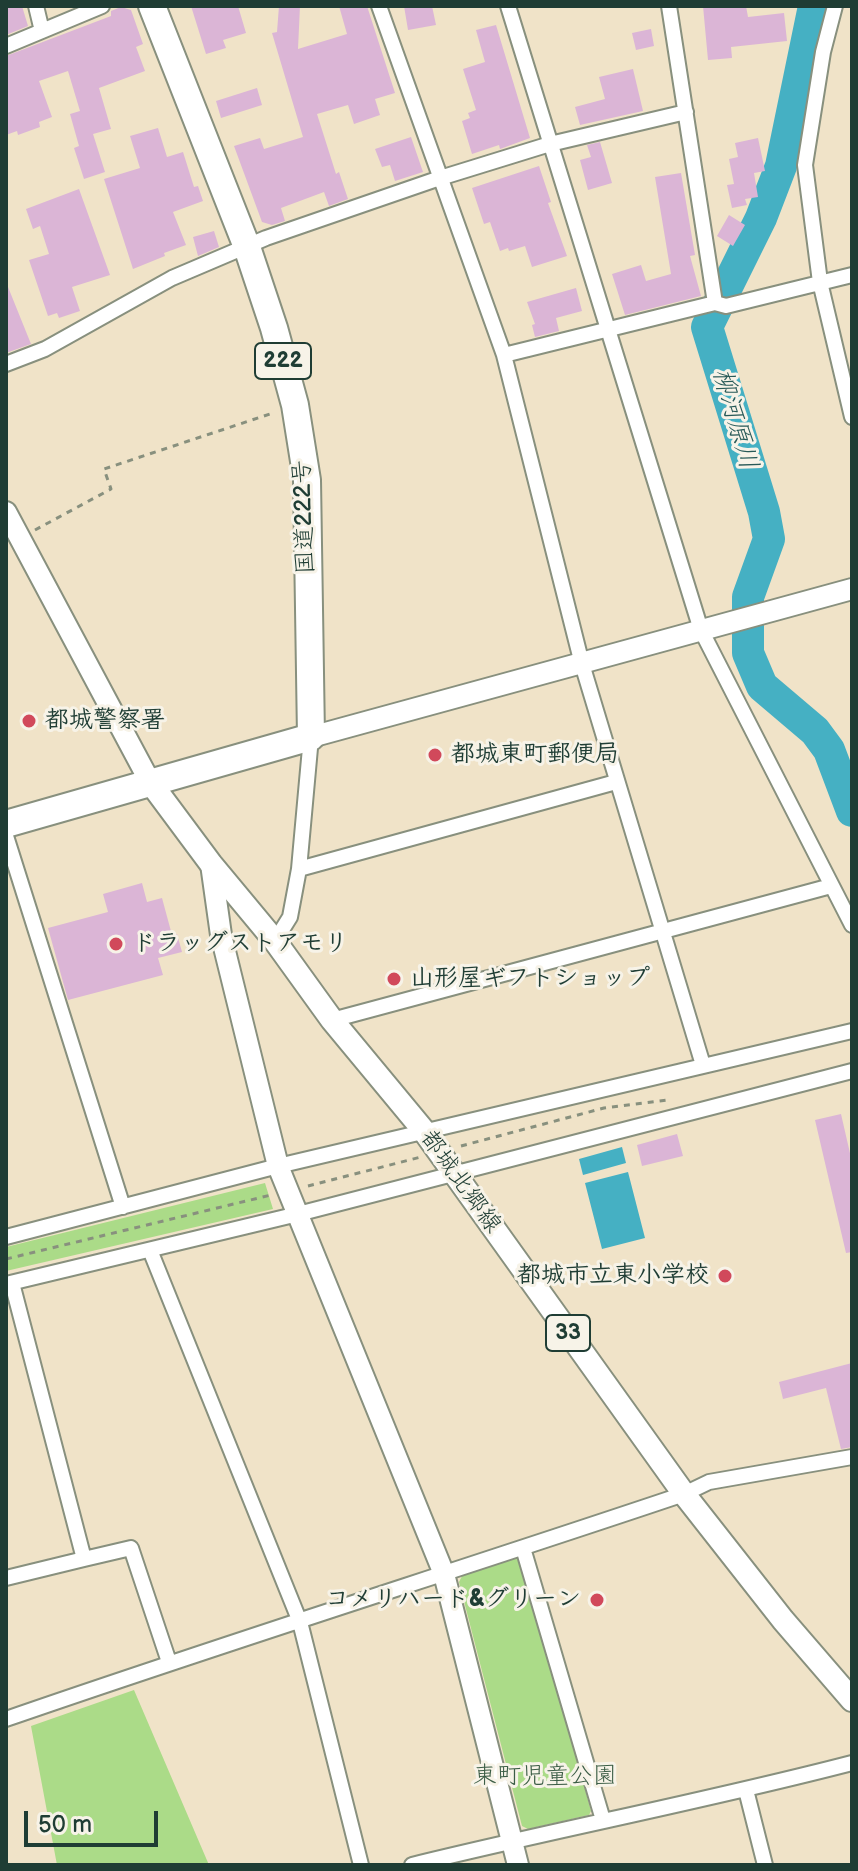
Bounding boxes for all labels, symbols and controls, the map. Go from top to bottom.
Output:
road number: 222 [255,343,311,379]
water label: 柳河原川 [705,365,763,473]
street label: 国道222号 [289,459,321,575]
place label: 都城警察署 [45,707,165,735]
marker: 都城警察署 [20,712,38,730]
place label: 都城東町郵便局 [451,741,619,769]
marker: 都城東町郵便局 [426,746,444,764]
place label: ドラッグストアモリ [132,930,348,958]
marker: ドラッグストアモリ [107,935,125,953]
place label: 山形屋ギフトショップ [410,965,650,993]
marker: 山形屋ギフトショップ [385,970,403,988]
street label: 都城北郷線 [413,1125,507,1239]
place label: 都城市立東小学校 [517,1262,709,1290]
marker: 都城市立東小学校 [716,1267,734,1285]
road number: 33 [546,1315,590,1351]
place label: コメリハード&グリーン [325,1586,581,1614]
marker: コメリハード&グリーン [588,1591,606,1609]
park label: 東町児童公園 [473,1763,617,1791]
scale bar [28,1795,162,1845]
text: 50 m [38,1810,92,1839]

